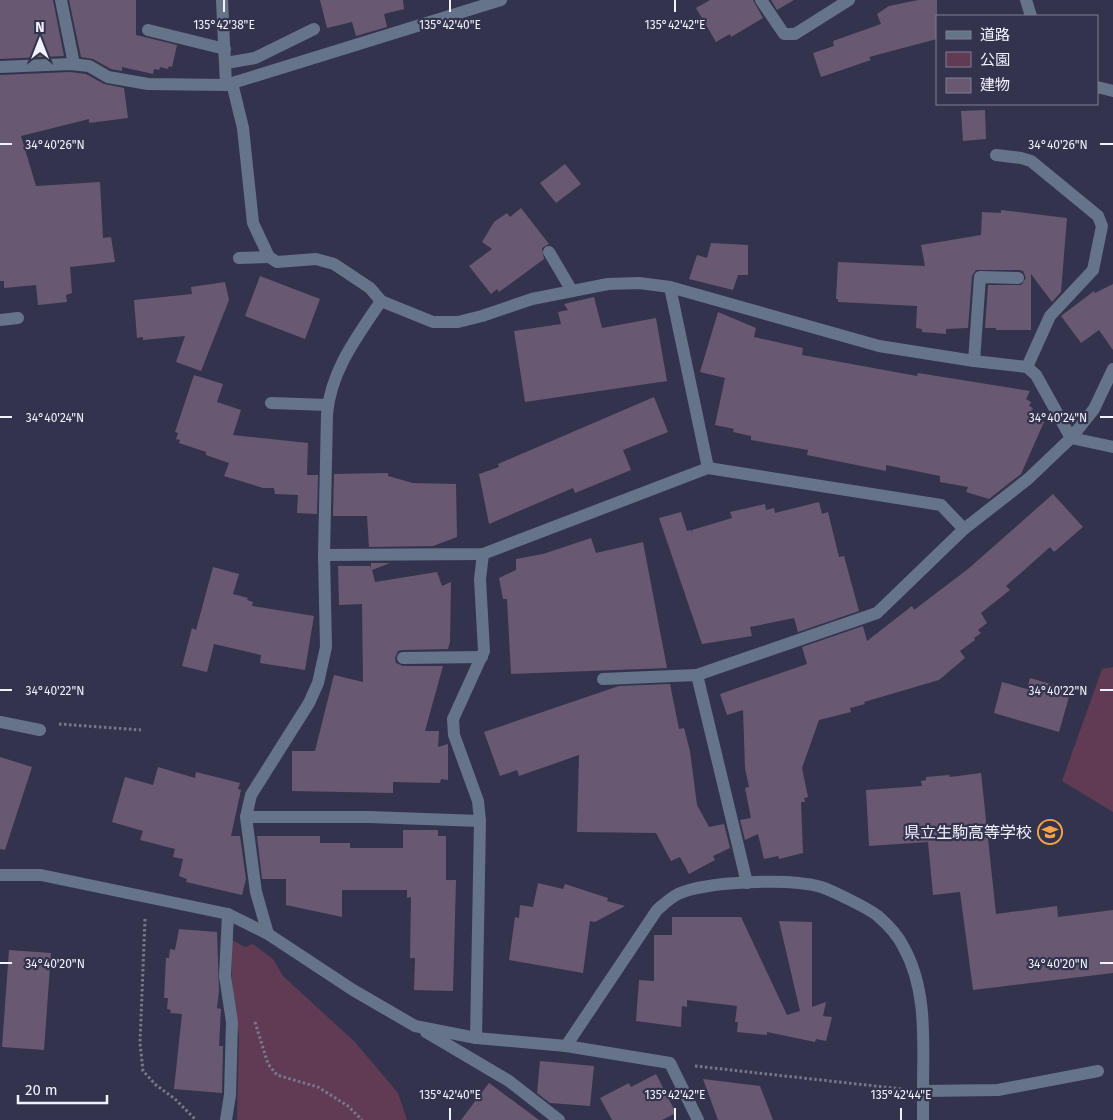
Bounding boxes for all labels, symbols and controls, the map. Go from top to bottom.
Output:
north arrow [15,15,65,65]
legend [936,15,1098,105]
text: 135°42'38"E [193,18,255,32]
text: 135°42'40"E [419,18,481,32]
text: 135°42'42"E [645,18,705,32]
text: N [35,19,45,36]
text: 道路 [980,26,1010,44]
text: 公園 [980,51,1010,69]
text: 建物 [980,76,1010,94]
text: 34°40'26"N [25,138,85,152]
text: 34°40'26"N [1028,138,1088,152]
text: 34°40'24"N [26,411,84,425]
text: 34°40'24"N [1029,411,1087,425]
text: 34°40'22"N [25,684,85,698]
text: 34°40'22"N [1028,684,1088,698]
school or university icon: 県立生駒高等学校 [1037,819,1063,845]
place label: 県立生駒高等学校 [904,823,1032,842]
text: 34°40'20"N [25,957,85,971]
text: 34°40'20"N [1028,957,1088,971]
scale bar [18,1072,106,1104]
text: 20 m [25,1081,58,1099]
text: 135°42'40"E [419,1088,481,1102]
text: 135°42'42"E [645,1088,705,1102]
text: 135°42'44"E [871,1088,931,1102]

